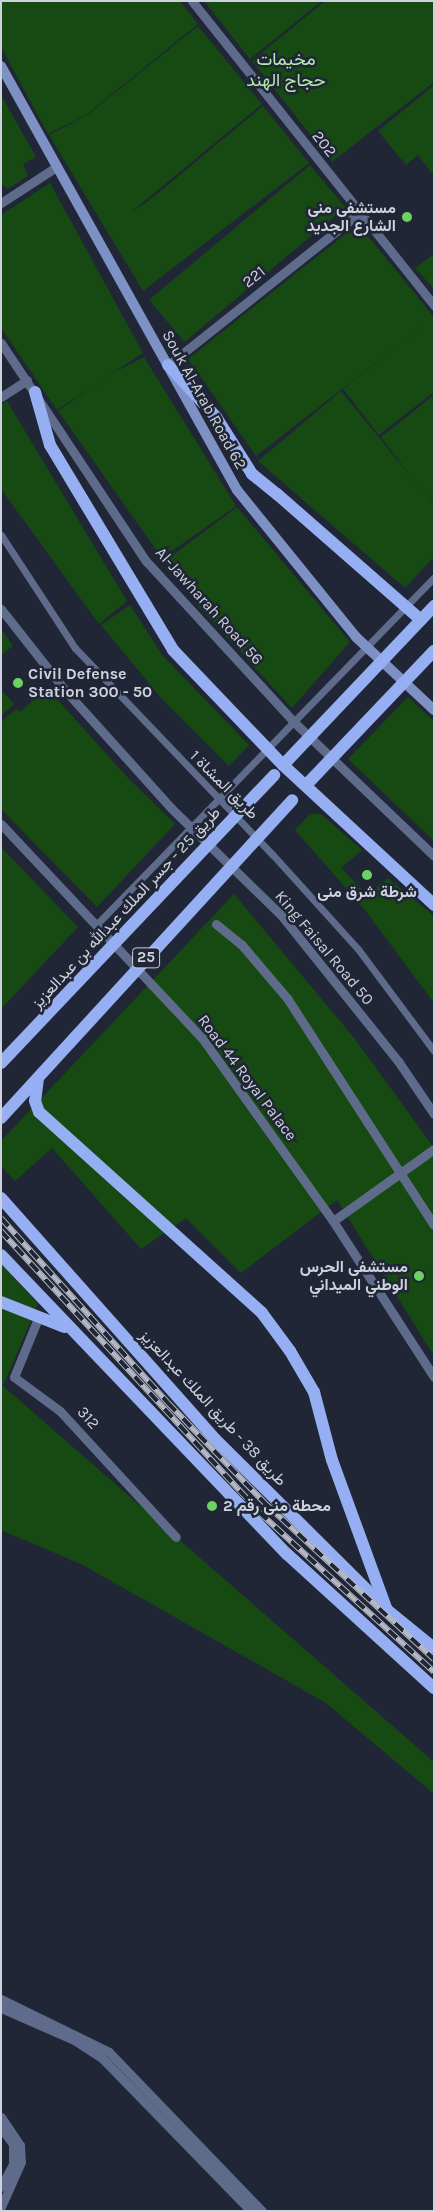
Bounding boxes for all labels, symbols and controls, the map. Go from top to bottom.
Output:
district label: مخيمات حجاج الهند [246,49,326,92]
street label: 202 [308,127,340,161]
place label: مستشفى منى الشارع الجديد [307,198,396,236]
marker: مستشفى منى الشارع الجديد [400,210,414,224]
street label: 221 [239,262,269,292]
street label: Souk Al-Arab Road 62 [158,327,250,473]
street label: Al-Jawharah Road 56 [151,543,267,669]
place label: Civil Defense Station 300 - 50 [28,664,152,702]
marker: Civil Defense Station 300 - 50 [12,677,24,689]
street label: طريق المشاة 1 [186,747,262,823]
street label: طريق 25 - جسر الملك عبدالله بن عبدالعزيز [27,803,225,1013]
marker: شرطة شرق منى [361,869,373,881]
place label: شرطة شرق منى [317,882,417,902]
street label: King Faisal Road 50 [271,887,377,1009]
road number: 25 [131,946,161,970]
street label: Road 44 Royal Palace [193,1011,301,1145]
place label: مستشفى الحرس الوطني الميداني [300,1257,408,1295]
marker: مستشفى الحرس الوطني الميداني [412,1269,426,1283]
street label: طريق 38 - طريق الملك عبدالعزيز [136,1326,290,1490]
street label: 312 [73,1403,103,1433]
place label: محطة منى رقم 2 [223,1496,331,1516]
marker: محطة منى رقم 2 [205,1499,219,1513]

